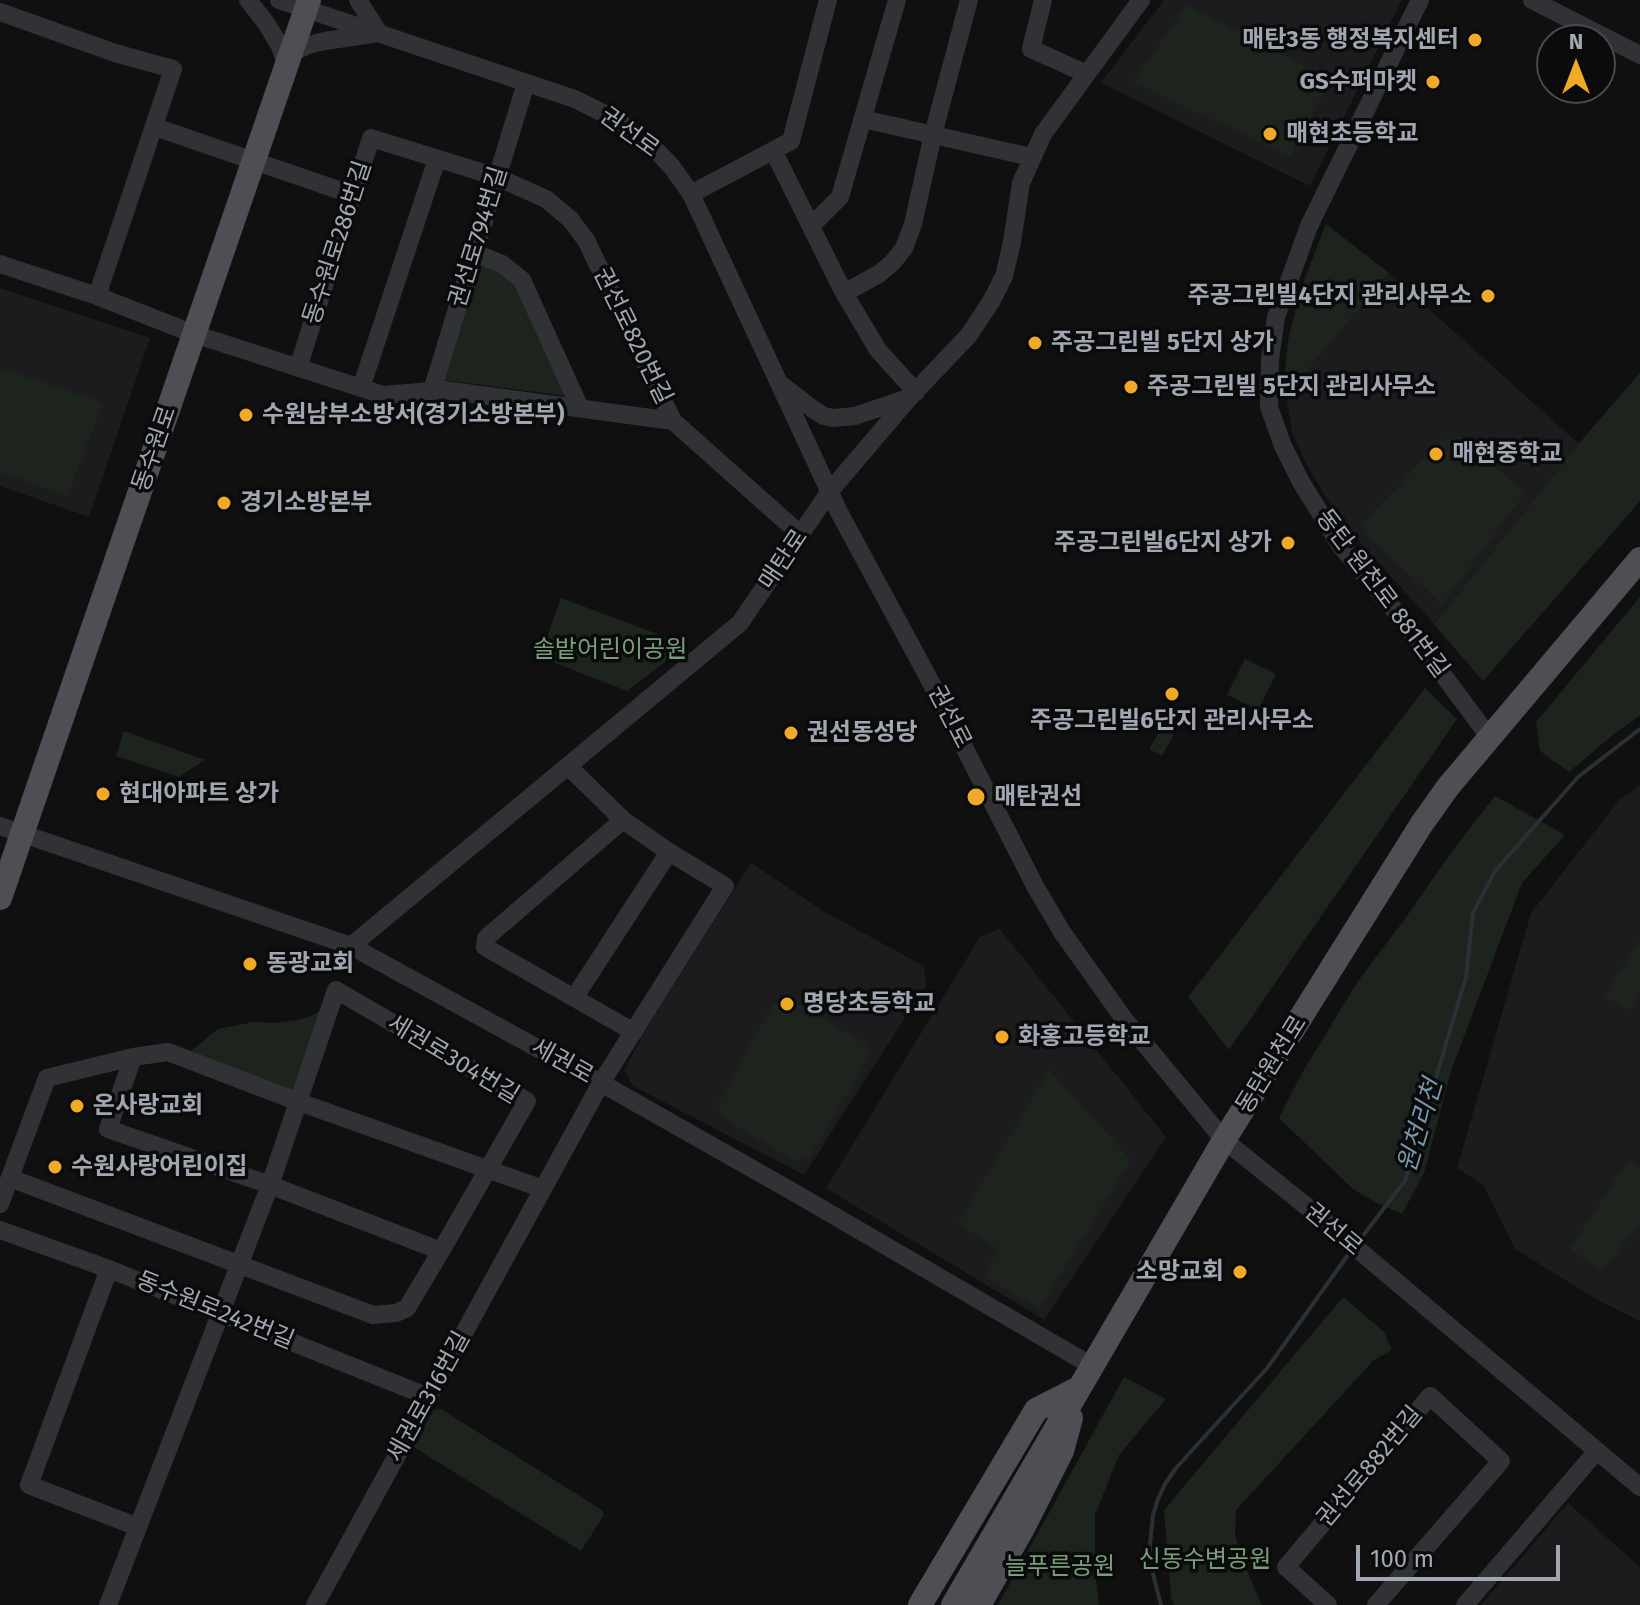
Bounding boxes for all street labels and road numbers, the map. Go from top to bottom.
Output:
street label: 권선로 [594,102,664,164]
street label: 동수원로286번길 [298,158,378,328]
street label: 권선로794번길 [444,163,514,311]
street label: 권선로820번길 [586,263,678,409]
street label: 동수원로 [127,403,183,495]
street label: 동탄 원천로 881번길 [1309,504,1455,684]
street label: 매탄로 [754,524,814,596]
street label: 권선로 [921,681,977,753]
street label: 세권로304번길 [382,1009,524,1111]
street label: 동탄원천로 [1231,1011,1313,1119]
street label: 세권로 [526,1033,598,1091]
street label: 권선로 [1298,1198,1368,1262]
street label: 동수원로242번길 [132,1266,298,1356]
street label: 세권로316번길 [381,1327,477,1467]
street label: 권선로882번길 [1311,1401,1429,1533]

